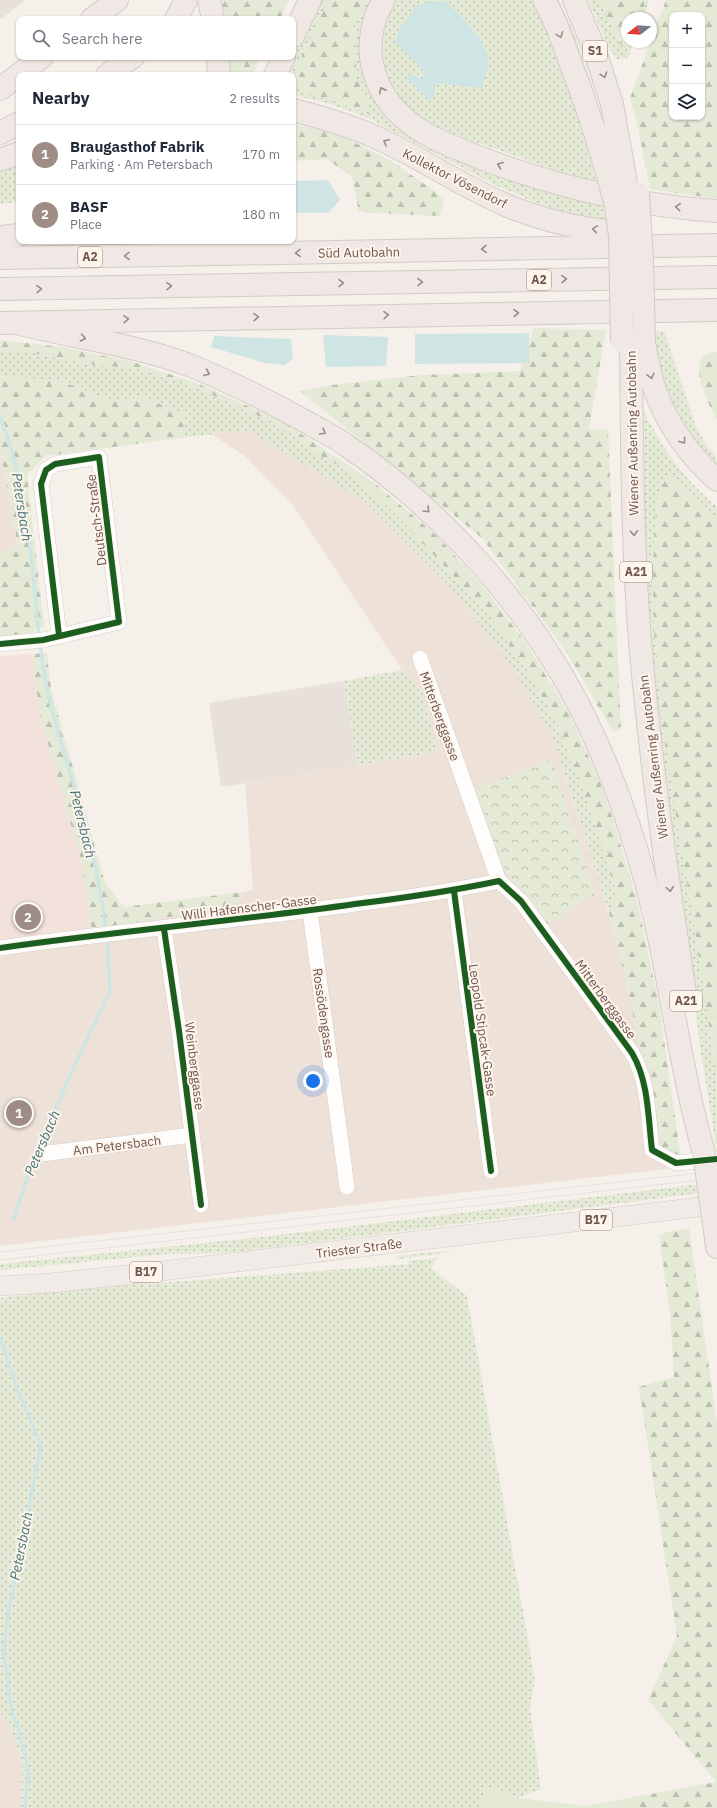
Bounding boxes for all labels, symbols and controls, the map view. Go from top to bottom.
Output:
north arrow [621,12,657,48]
map controls [669,12,705,120]
button: + [669,12,705,48]
search box [16,16,296,60]
icon: search [30,27,52,49]
text: Search here [62,29,142,48]
one-way arrow [556,32,564,39]
road number: S1 [583,41,607,61]
button: − [669,48,705,84]
one-way arrow [599,72,607,79]
button: layers [669,84,705,120]
text: Nearby [32,87,90,109]
one-way arrow [379,87,387,94]
text: 2 results [229,90,280,107]
text: Braugasthof Fabrik [70,137,204,156]
one-way arrow [383,140,391,147]
street label: Kollektor Vösendorf [400,145,510,212]
text: 1 [41,146,49,163]
text: 170 m [242,146,280,163]
text: Parking · Am Petersbach [70,156,213,173]
one-way arrow [497,161,504,169]
text: BASF [70,197,108,216]
one-way arrow [675,203,681,212]
text: 2 [41,206,49,223]
text: 180 m [242,206,280,223]
text: Place [70,216,102,233]
one-way arrow [592,225,599,234]
street label: Süd Autobahn [318,243,400,262]
one-way arrow [481,245,487,253]
road number: A2 [78,247,102,267]
one-way arrow [295,249,301,257]
one-way arrow [124,252,130,260]
road number: A2 [527,270,551,290]
one-way arrow [561,275,567,283]
one-way arrow [417,278,423,286]
one-way arrow [338,279,344,287]
one-way arrow [166,282,172,290]
one-way arrow [36,285,42,293]
one-way arrow [513,309,519,317]
one-way arrow [383,311,389,319]
one-way arrow [253,313,259,321]
one-way arrow [123,315,129,323]
one-way arrow [80,333,86,341]
street label: Wiener Außenring Autobahn [623,350,642,516]
one-way arrow [204,369,211,377]
one-way arrow [646,372,655,379]
one-way arrow [319,427,326,434]
one-way arrow [678,437,685,444]
water label: Petersbach [8,471,36,543]
street label: Deutsch-Straße [82,473,111,567]
one-way arrow [422,505,430,512]
one-way arrow [630,530,638,536]
road number: A21 [620,562,652,582]
street label: Mitterberggasse [415,669,464,763]
street label: Wiener Außenring Autobahn [635,674,672,840]
water label: Petersbach [66,788,100,860]
one-way arrow [665,886,674,892]
street label: Willi Hafenscher-Gasse [181,891,318,924]
pin: 2 [15,902,41,932]
street label: Mitterberggasse [571,956,640,1042]
street label: Leopold Stipcak-Gasse [465,963,500,1097]
street label: Rossödengasse [309,967,338,1059]
road number: A21 [670,991,702,1011]
street label: Weinberggasse [181,1021,208,1111]
your location [303,1071,323,1091]
pin: 1 [6,1098,32,1128]
water label: Petersbach [20,1107,64,1178]
street label: Am Petersbach [72,1132,162,1159]
road number: B17 [580,1210,612,1230]
street label: Triester Straße [315,1235,403,1262]
road number: B17 [130,1262,162,1282]
water label: Petersbach [6,1510,36,1582]

